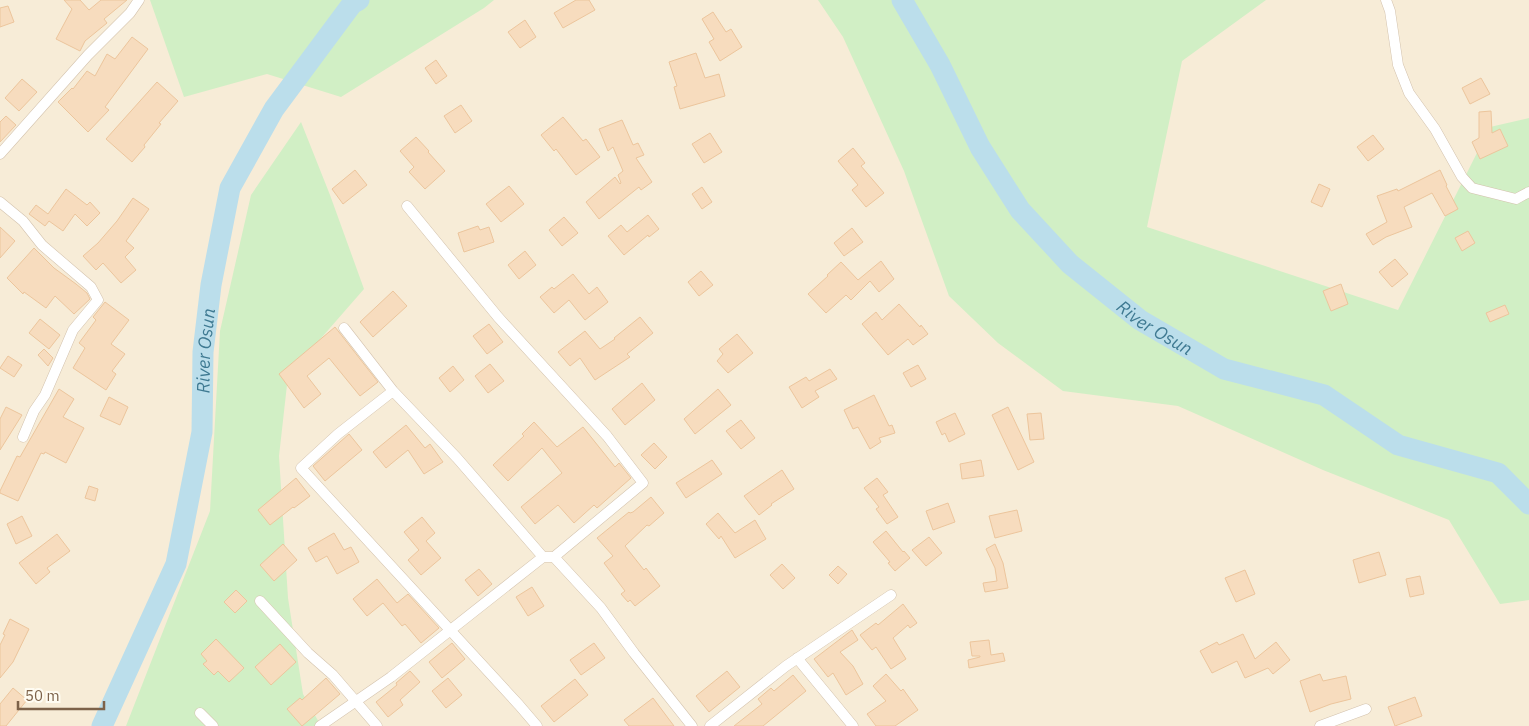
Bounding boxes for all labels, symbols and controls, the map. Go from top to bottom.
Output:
water label: River Osun [1112,295,1197,360]
water label: River Osun [191,307,220,394]
scale bar [18,678,104,710]
text: 50 m [25,686,60,705]

